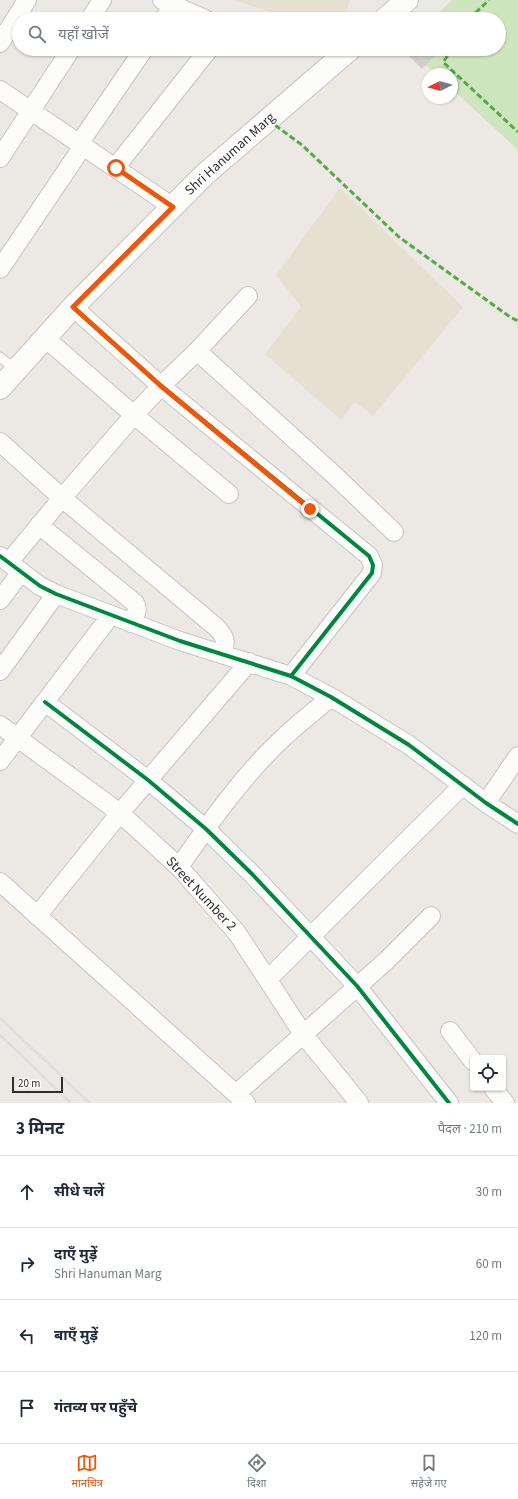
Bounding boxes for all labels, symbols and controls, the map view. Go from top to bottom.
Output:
search box [12,12,506,56]
icon: search [26,23,48,45]
text: यहाँ खोजें [58,24,109,45]
north arrow [422,68,458,104]
street label: Shri Hanuman Marg [180,108,280,200]
route start [107,159,125,177]
route end [301,500,319,518]
street label: Street Number 2 [161,852,241,936]
map controls [470,1055,506,1091]
button: locate [470,1055,506,1091]
scale bar [12,1075,63,1094]
text: 20 m [18,1076,40,1091]
text: 3 मिनट [16,1117,64,1141]
text: पैदल · 210 m [438,1120,502,1138]
icon: ahead [16,1181,38,1203]
text: सीधे चलें [54,1181,104,1202]
text: 30 m [476,1183,502,1201]
text: दाएँ मुड़ें [54,1244,97,1265]
icon: right [16,1253,38,1275]
text: 60 m [476,1255,502,1273]
text: Shri Hanuman Marg [54,1265,162,1283]
icon: left [16,1325,38,1347]
text: बाएँ मुड़ें [54,1325,98,1346]
text: 120 m [469,1327,502,1345]
icon: arrive [16,1397,38,1419]
text: गंतव्य पर पहुँचे [54,1397,137,1418]
tab: मानचित्र [71,1452,103,1491]
tab: दिशा [246,1452,268,1491]
tab: सहेजे गए [411,1452,447,1491]

